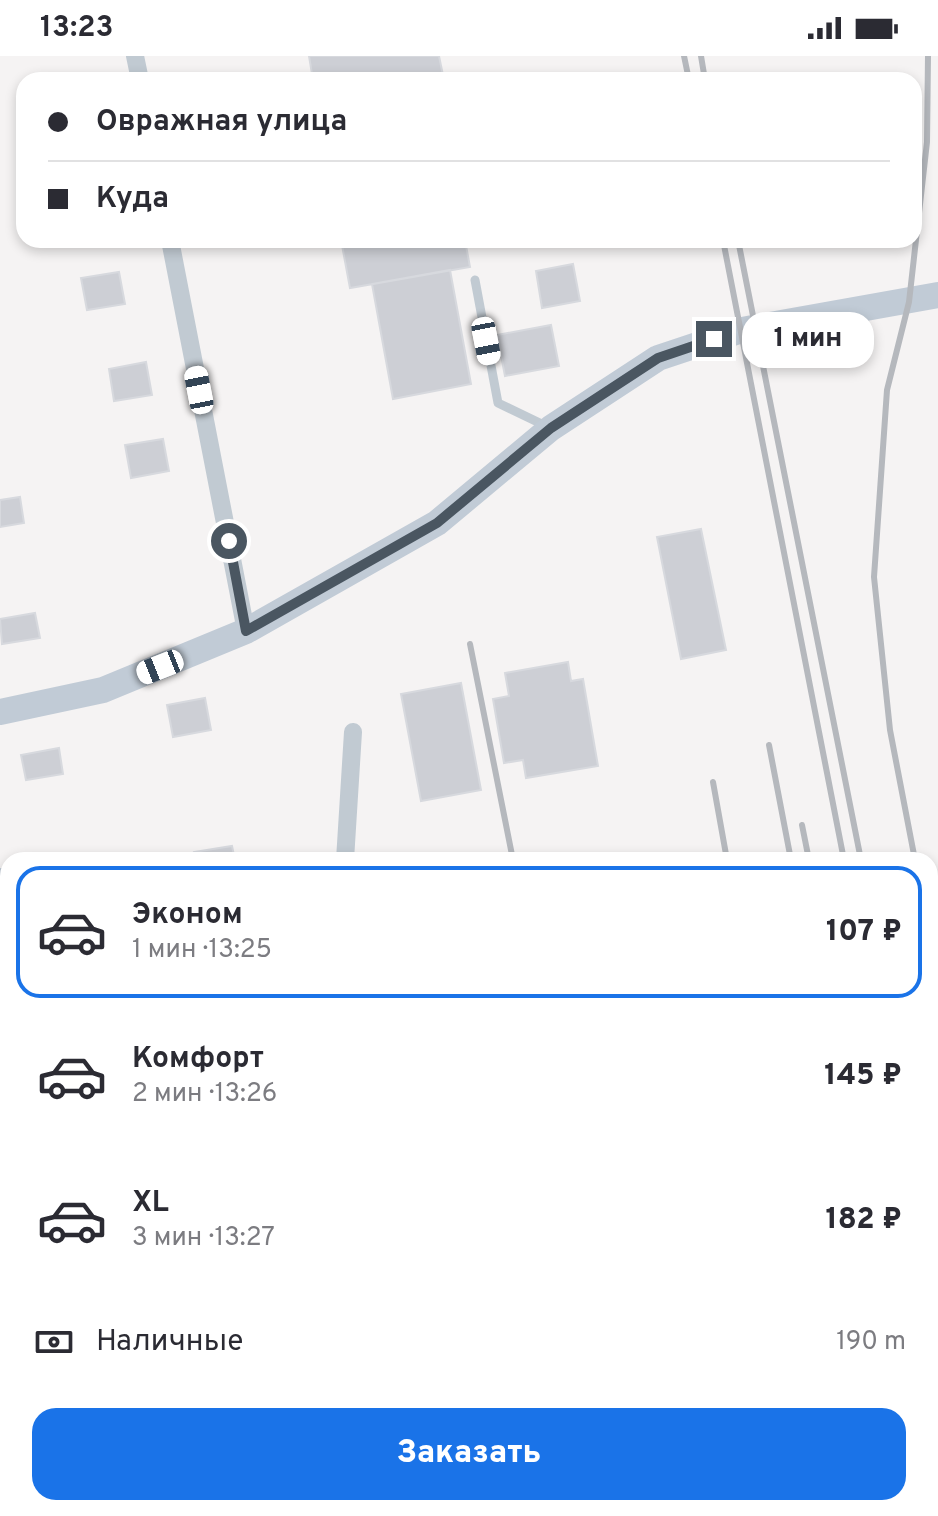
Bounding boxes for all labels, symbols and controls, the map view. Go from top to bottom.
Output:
text: 13:23 [40,10,114,47]
text: Овражная улица [96,104,347,141]
text: Куда [96,181,169,218]
callout: 1 мин [742,311,874,367]
car [470,315,502,367]
route end [696,321,732,357]
text: 1 мин [774,323,842,356]
car [183,364,215,416]
route start [211,523,247,559]
car [133,647,187,687]
icon: car [36,896,108,968]
text: Эконом [132,897,243,934]
text: 107 ₽ [826,914,902,951]
text: 1 мин · 13:25 [132,934,272,967]
icon: car [36,1040,108,1112]
text: Комфорт [132,1041,264,1078]
text: 145 ₽ [824,1058,902,1095]
text: 2 мин · 13:26 [132,1078,277,1111]
icon: car [36,1184,108,1256]
text: XL [132,1185,169,1222]
text: 182 ₽ [825,1202,902,1239]
text: 3 мин · 13:27 [132,1222,275,1255]
icon: cash [32,1320,76,1364]
text: Наличные [96,1324,243,1361]
text: 190 m [836,1326,906,1359]
button: Заказать [32,1408,906,1500]

